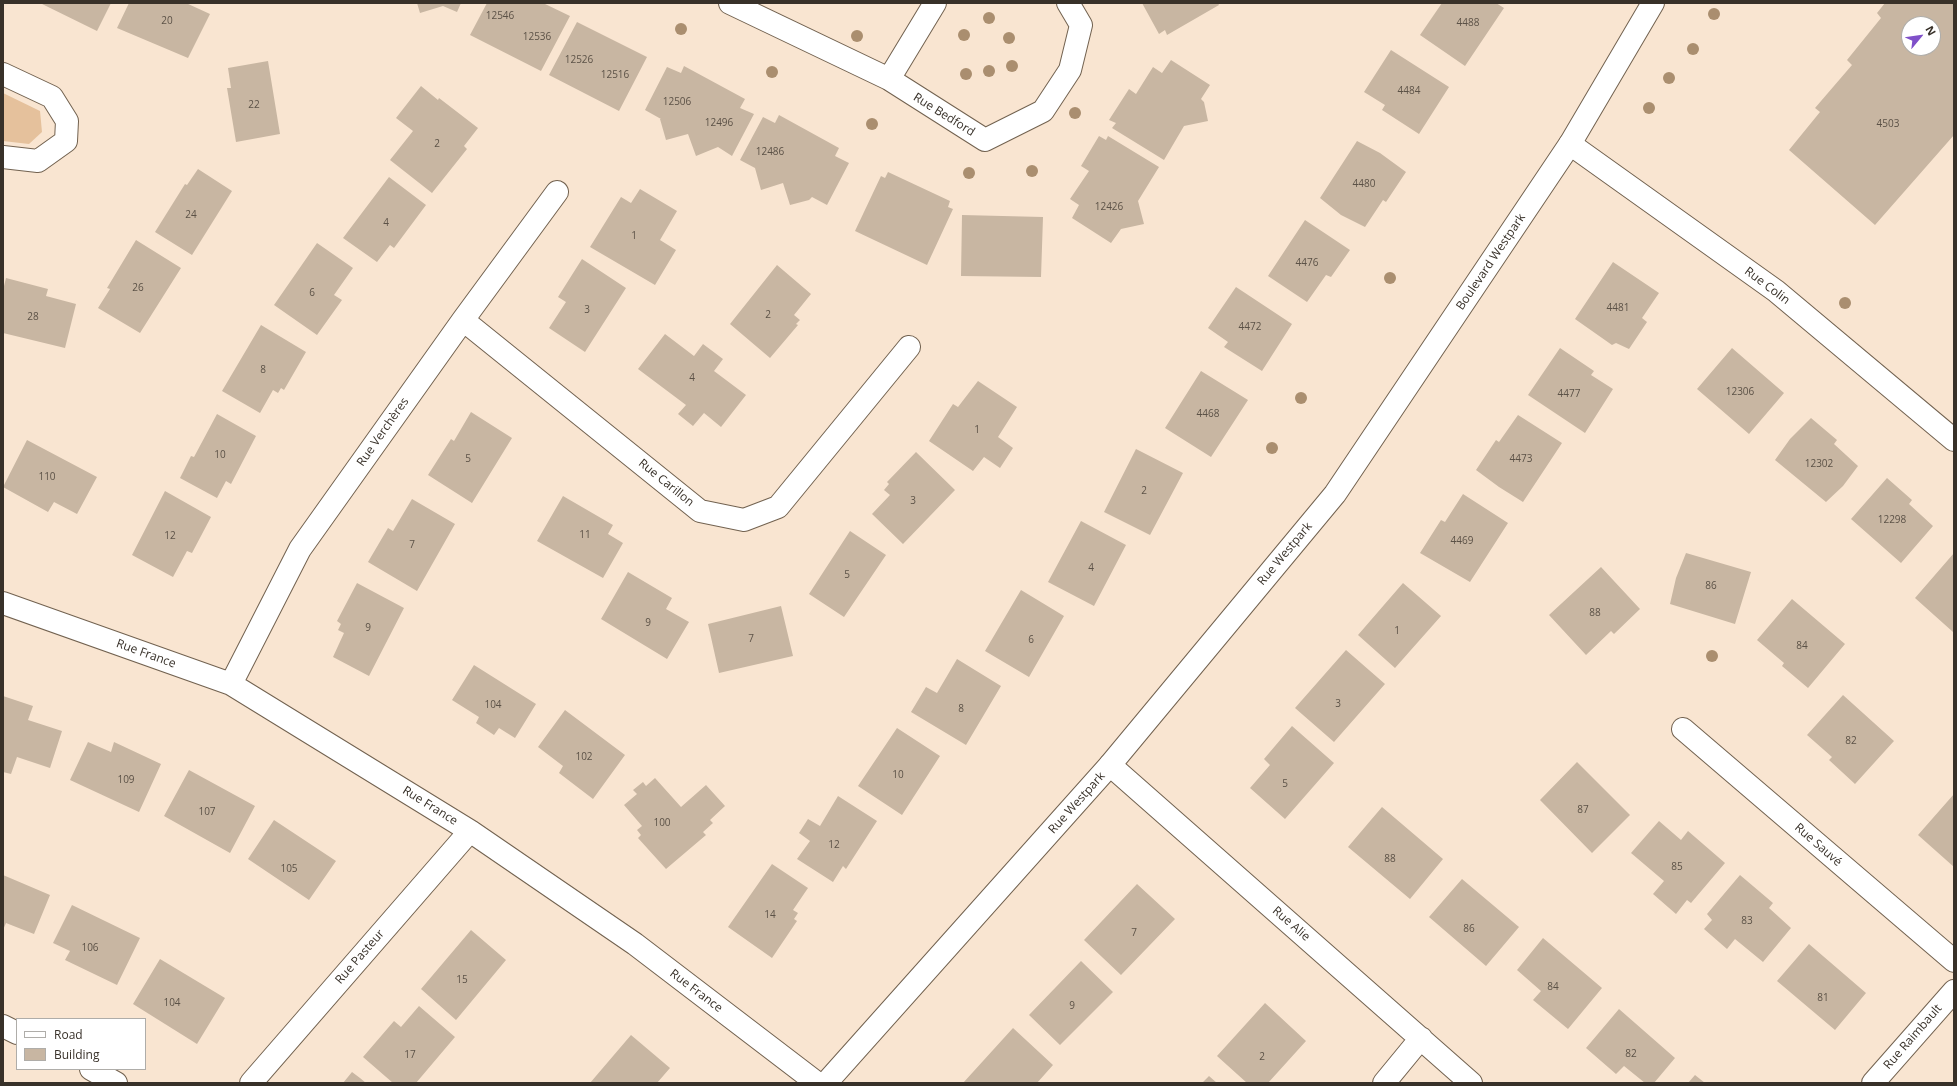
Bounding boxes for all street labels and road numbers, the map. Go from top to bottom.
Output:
street label: Rue Bedford [911,90,977,140]
street label: Boulevard Westpark [1453,211,1529,313]
street label: Rue Colin [1742,264,1792,308]
street label: Rue Verchères [354,395,412,469]
street label: Rue Carillon [635,456,697,510]
street label: Rue Westpark [1255,520,1315,588]
street label: Rue France [114,637,178,671]
street label: Rue Westpark [1046,769,1108,837]
street label: Rue France [400,783,460,829]
street label: Rue Sauvé [1791,821,1845,869]
street label: Rue Alie [1269,904,1313,944]
street label: Rue Pasteur [332,927,388,987]
street label: Rue France [667,967,725,1015]
street label: Rue Raimbault [1881,1002,1945,1072]

